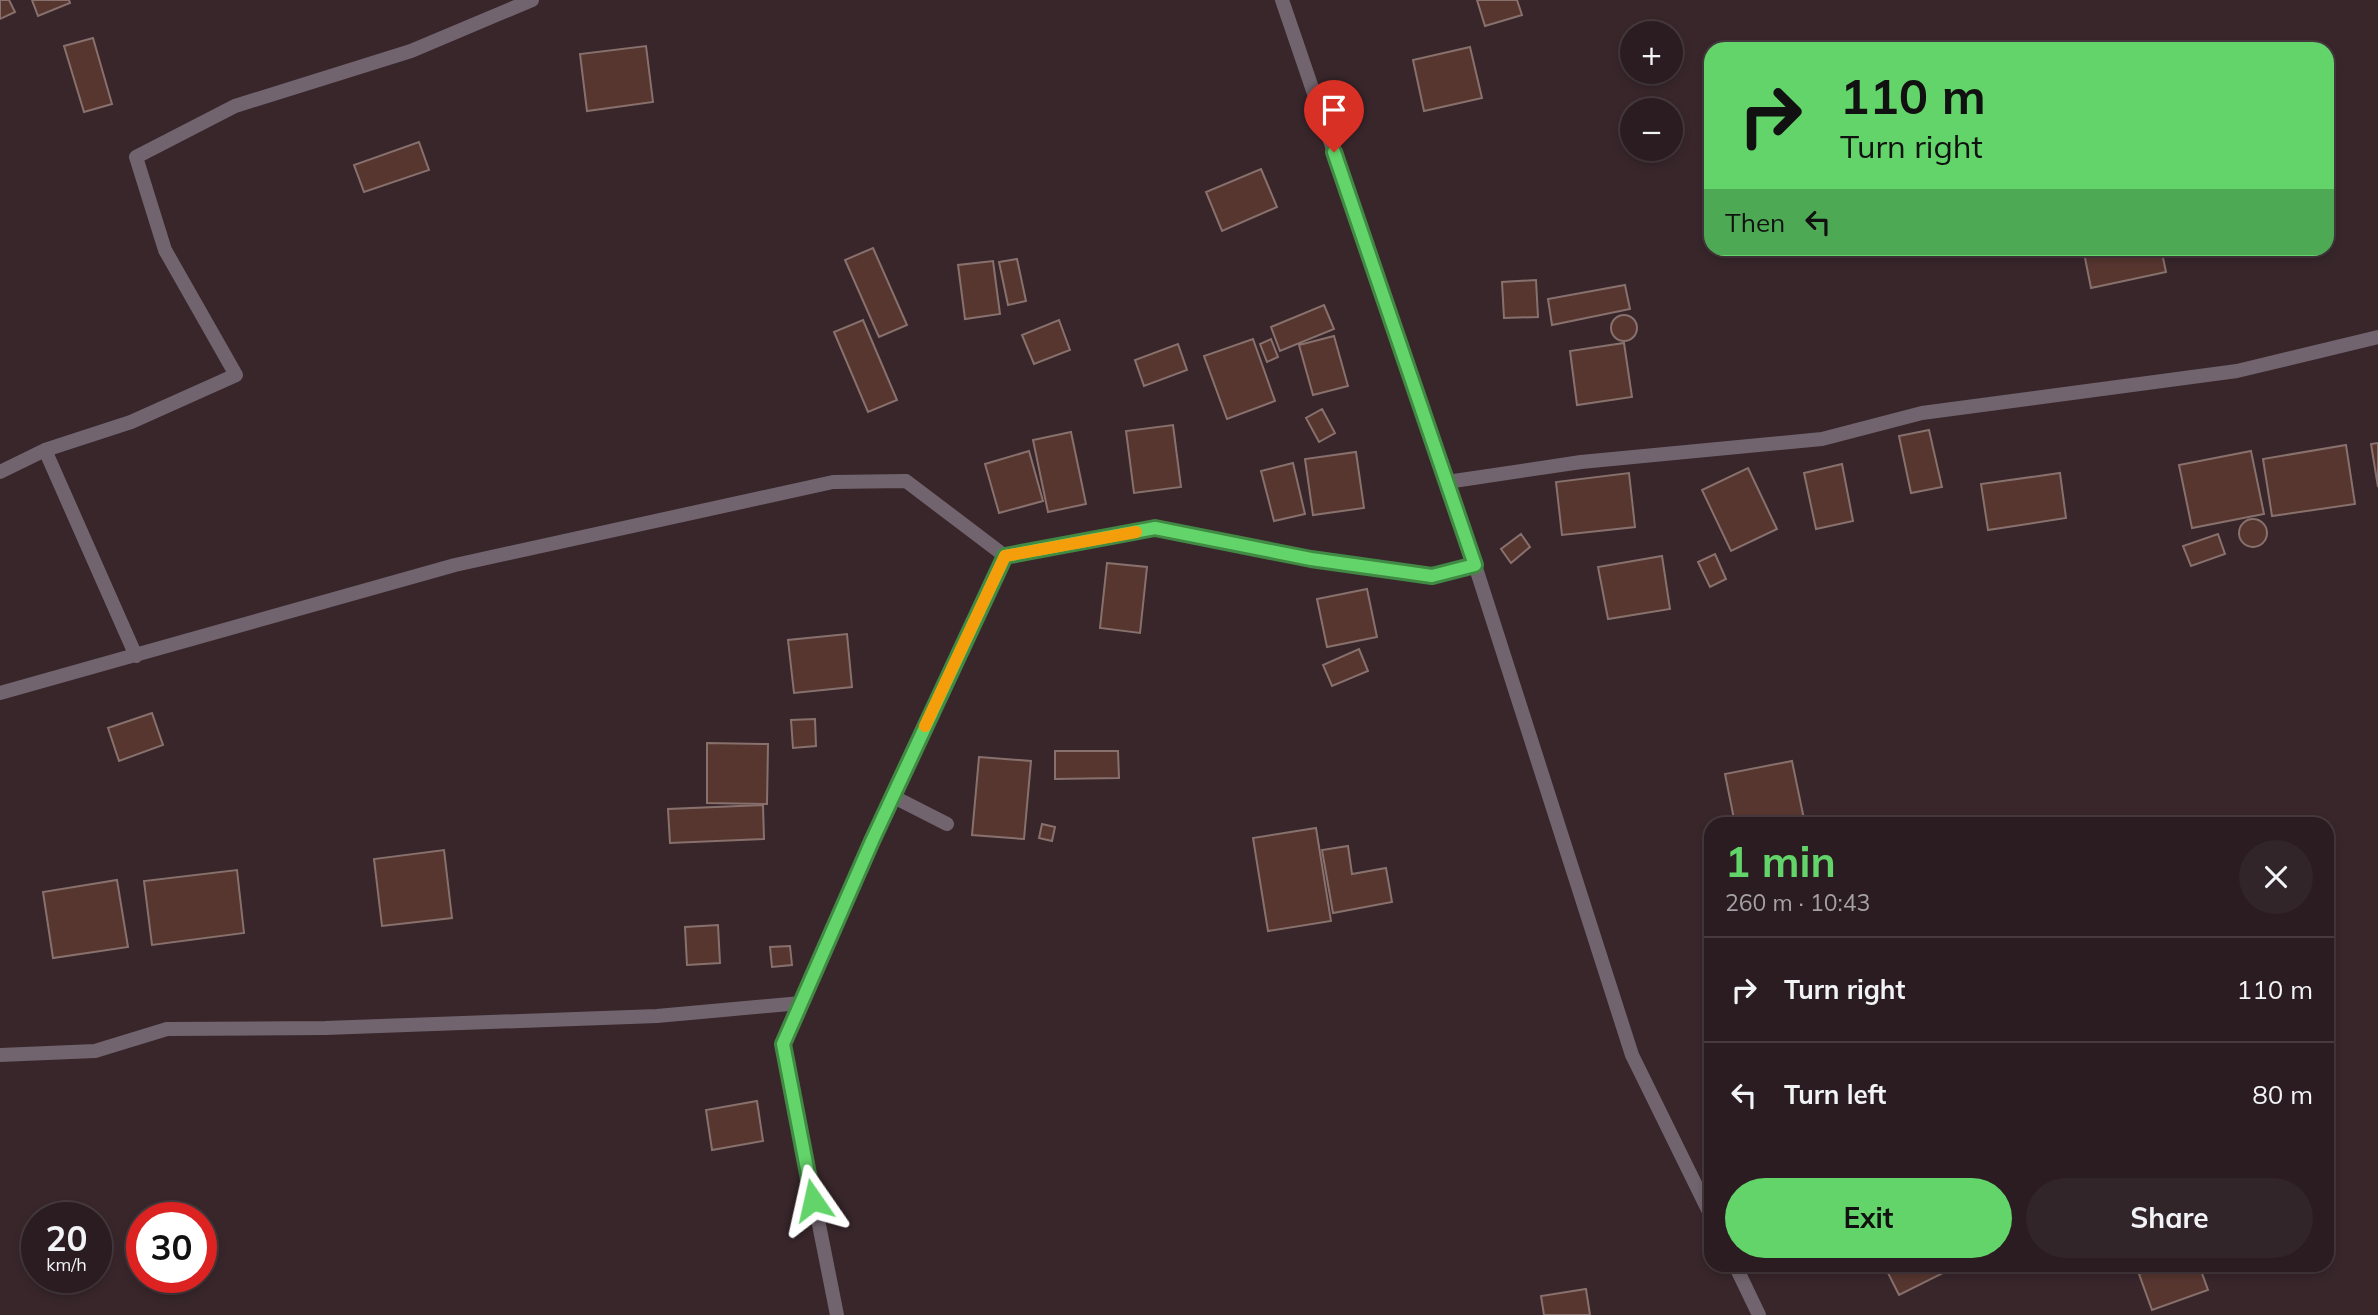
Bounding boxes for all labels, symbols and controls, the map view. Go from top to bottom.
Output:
map controls [1620,21,1683,161]
button: + [1620,21,1683,84]
text: 110 m [1840,65,1986,126]
icon: right [1725,70,1816,161]
pin [1304,80,1364,152]
icon: arrive [1315,91,1353,129]
button: − [1620,98,1683,161]
text: Turn right [1840,126,1983,166]
icon: left [1799,203,1837,241]
text: Then [1725,206,1785,239]
text: 1 min [1725,835,1836,888]
button: close [2239,840,2313,914]
text: 260 m · 10:43 [1725,888,1870,917]
icon: right [1725,971,1763,1009]
text: Turn right [1784,973,1905,1006]
text: 110 m [2237,973,2313,1006]
icon: left [1725,1076,1763,1114]
text: Turn left [1784,1078,1886,1111]
text: 80 m [2252,1078,2313,1111]
position arrow [776,1163,850,1237]
button: Exit [1725,1178,2012,1258]
button: Share [2026,1178,2313,1258]
speed limit sign: 30 [126,1202,217,1293]
text: 20 [45,1216,88,1260]
text: km/h [46,1253,87,1276]

